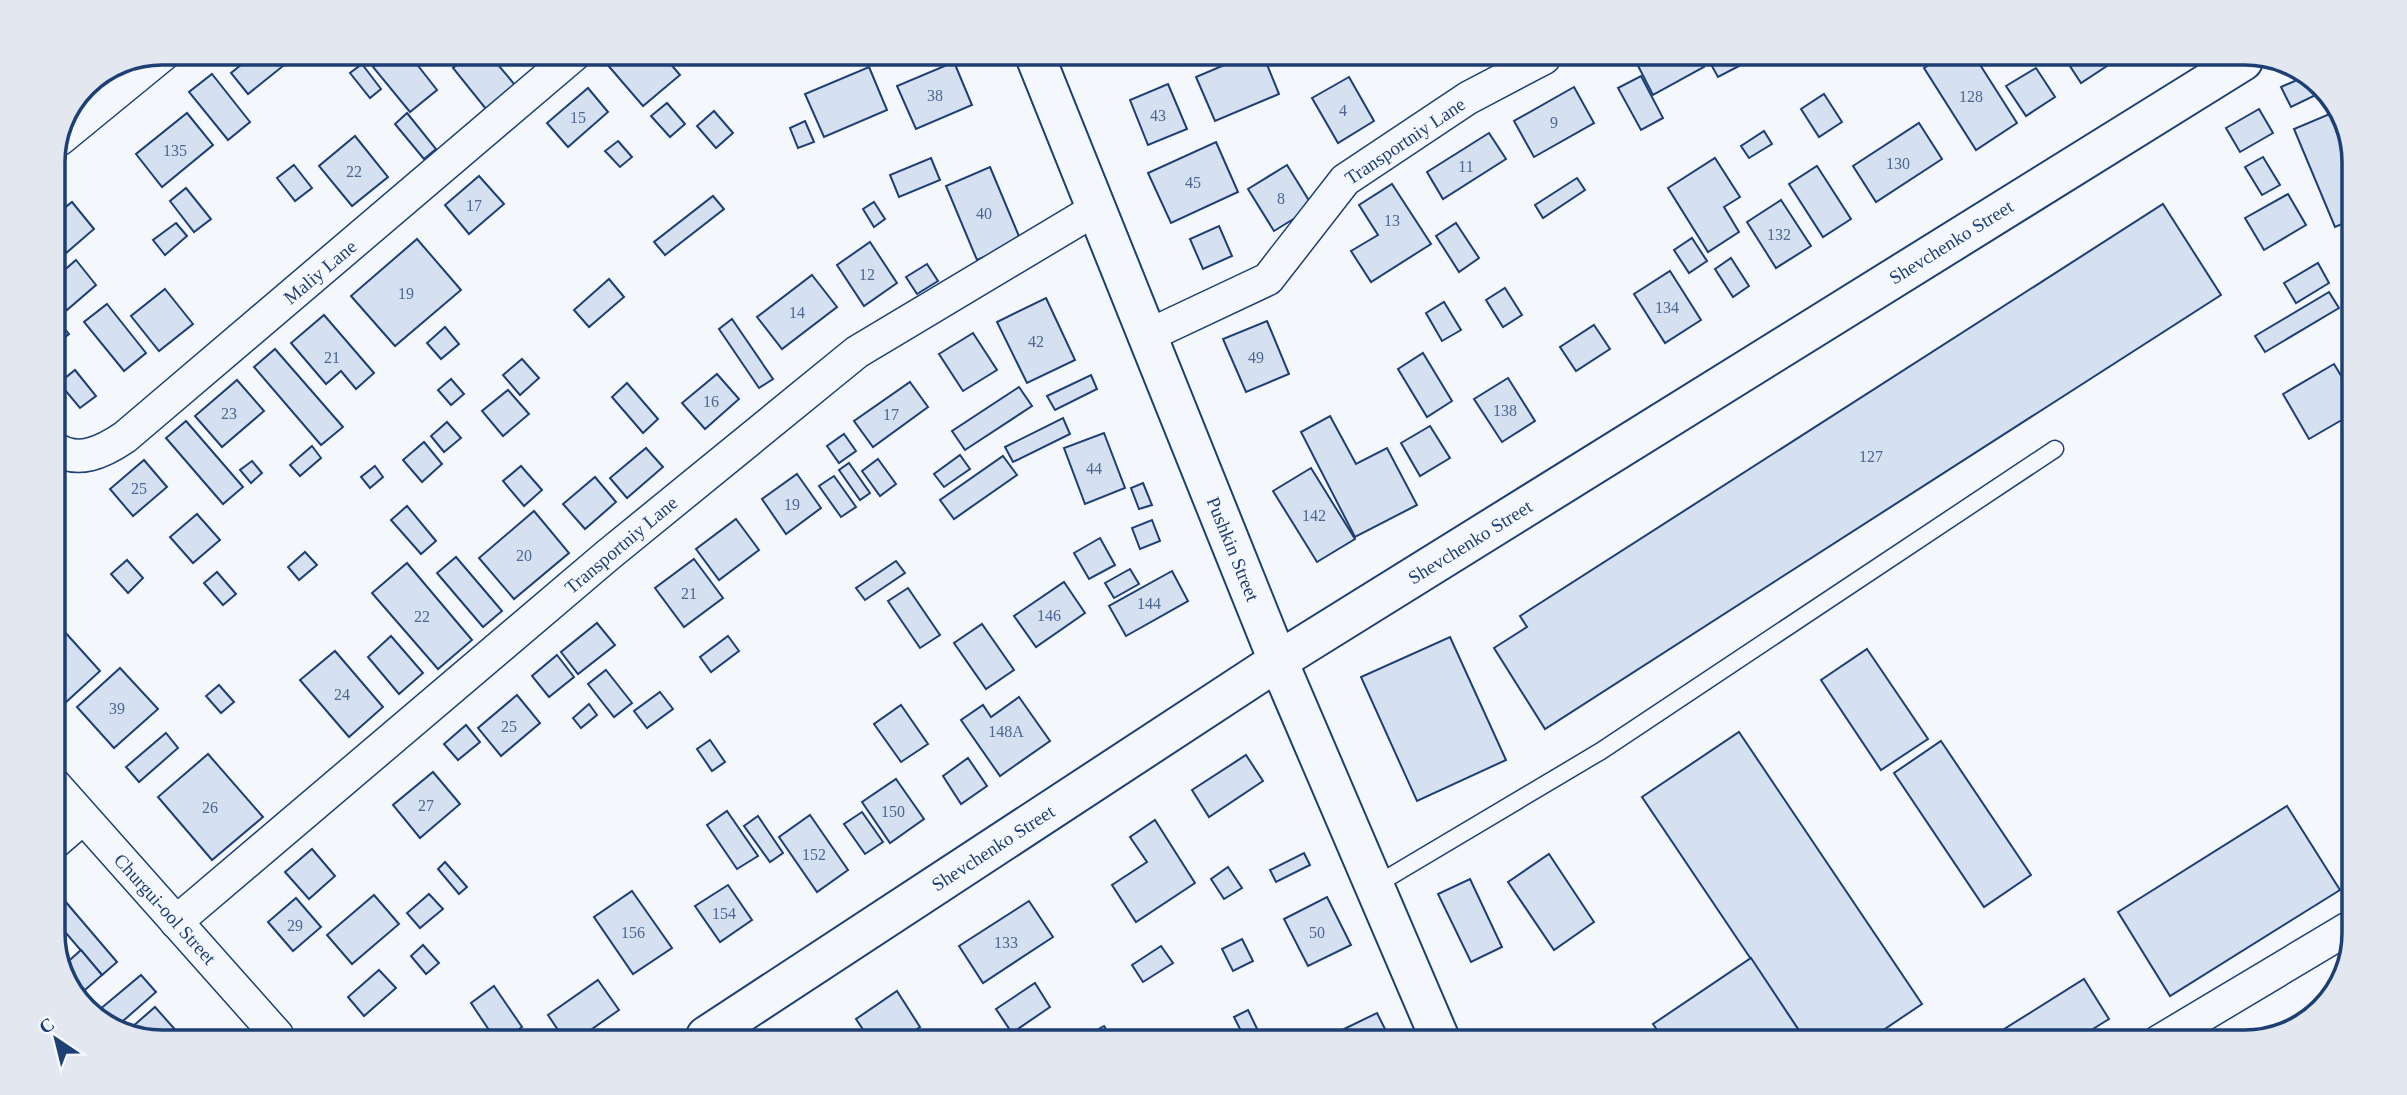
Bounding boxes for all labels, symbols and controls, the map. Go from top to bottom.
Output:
house number: 38 [927,87,943,104]
house number: 128 [1959,88,1983,105]
street label: Transportniy Lane [1341,93,1469,189]
house number: 4 [1339,102,1347,119]
house number: 43 [1150,107,1166,124]
house number: 15 [570,109,586,126]
house number: 9 [1550,114,1558,131]
house number: 135 [163,142,187,159]
house number: 130 [1886,155,1910,172]
house number: 11 [1458,158,1474,175]
house number: 22 [346,163,362,180]
house number: 45 [1185,174,1201,191]
house number: 8 [1277,190,1285,207]
street label: Shevchenko Street [1885,195,2017,289]
house number: 17 [466,197,482,214]
house number: 40 [976,205,992,222]
house number: 13 [1384,212,1400,229]
house number: 132 [1767,226,1791,243]
street label: Maliy Lane [280,236,360,308]
house number: 12 [859,266,875,283]
house number: 19 [398,285,414,302]
house number: 134 [1655,299,1679,316]
house number: 14 [789,304,805,321]
house number: 42 [1028,333,1044,350]
house number: 21 [324,349,340,366]
house number: 49 [1248,349,1264,366]
house number: 16 [703,393,719,410]
house number: 138 [1493,402,1517,419]
house number: 23 [221,405,237,422]
house number: 17 [883,406,899,423]
house number: 127 [1859,448,1883,465]
house number: 44 [1086,460,1102,477]
house number: 25 [131,480,147,497]
street label: Transportniy Lane [561,492,681,598]
street label: Pushkin Street [1203,494,1264,605]
street label: Shevchenko Street [1404,495,1536,589]
house number: 19 [784,496,800,513]
house number: 142 [1302,507,1326,524]
house number: 20 [516,547,532,564]
house number: 21 [681,585,697,602]
house number: 144 [1137,595,1161,612]
house number: 146 [1037,607,1061,624]
house number: 22 [414,608,430,625]
house number: 24 [334,686,350,703]
house number: 39 [109,700,125,717]
house number: 25 [501,718,517,735]
house number: 148А [988,723,1024,740]
house number: 27 [418,797,434,814]
house number: 26 [202,799,218,816]
street label: Shevchenko Street [928,800,1059,895]
house number: 150 [881,803,905,820]
house number: 152 [802,846,826,863]
street label: Churgui-ool Street [110,849,221,969]
house number: 154 [712,905,736,922]
house number: 29 [287,917,303,934]
house number: 156 [621,924,645,941]
house number: 50 [1309,924,1325,941]
house number: 133 [994,934,1018,951]
north arrow [21,1004,91,1074]
text: С [35,1013,58,1038]

